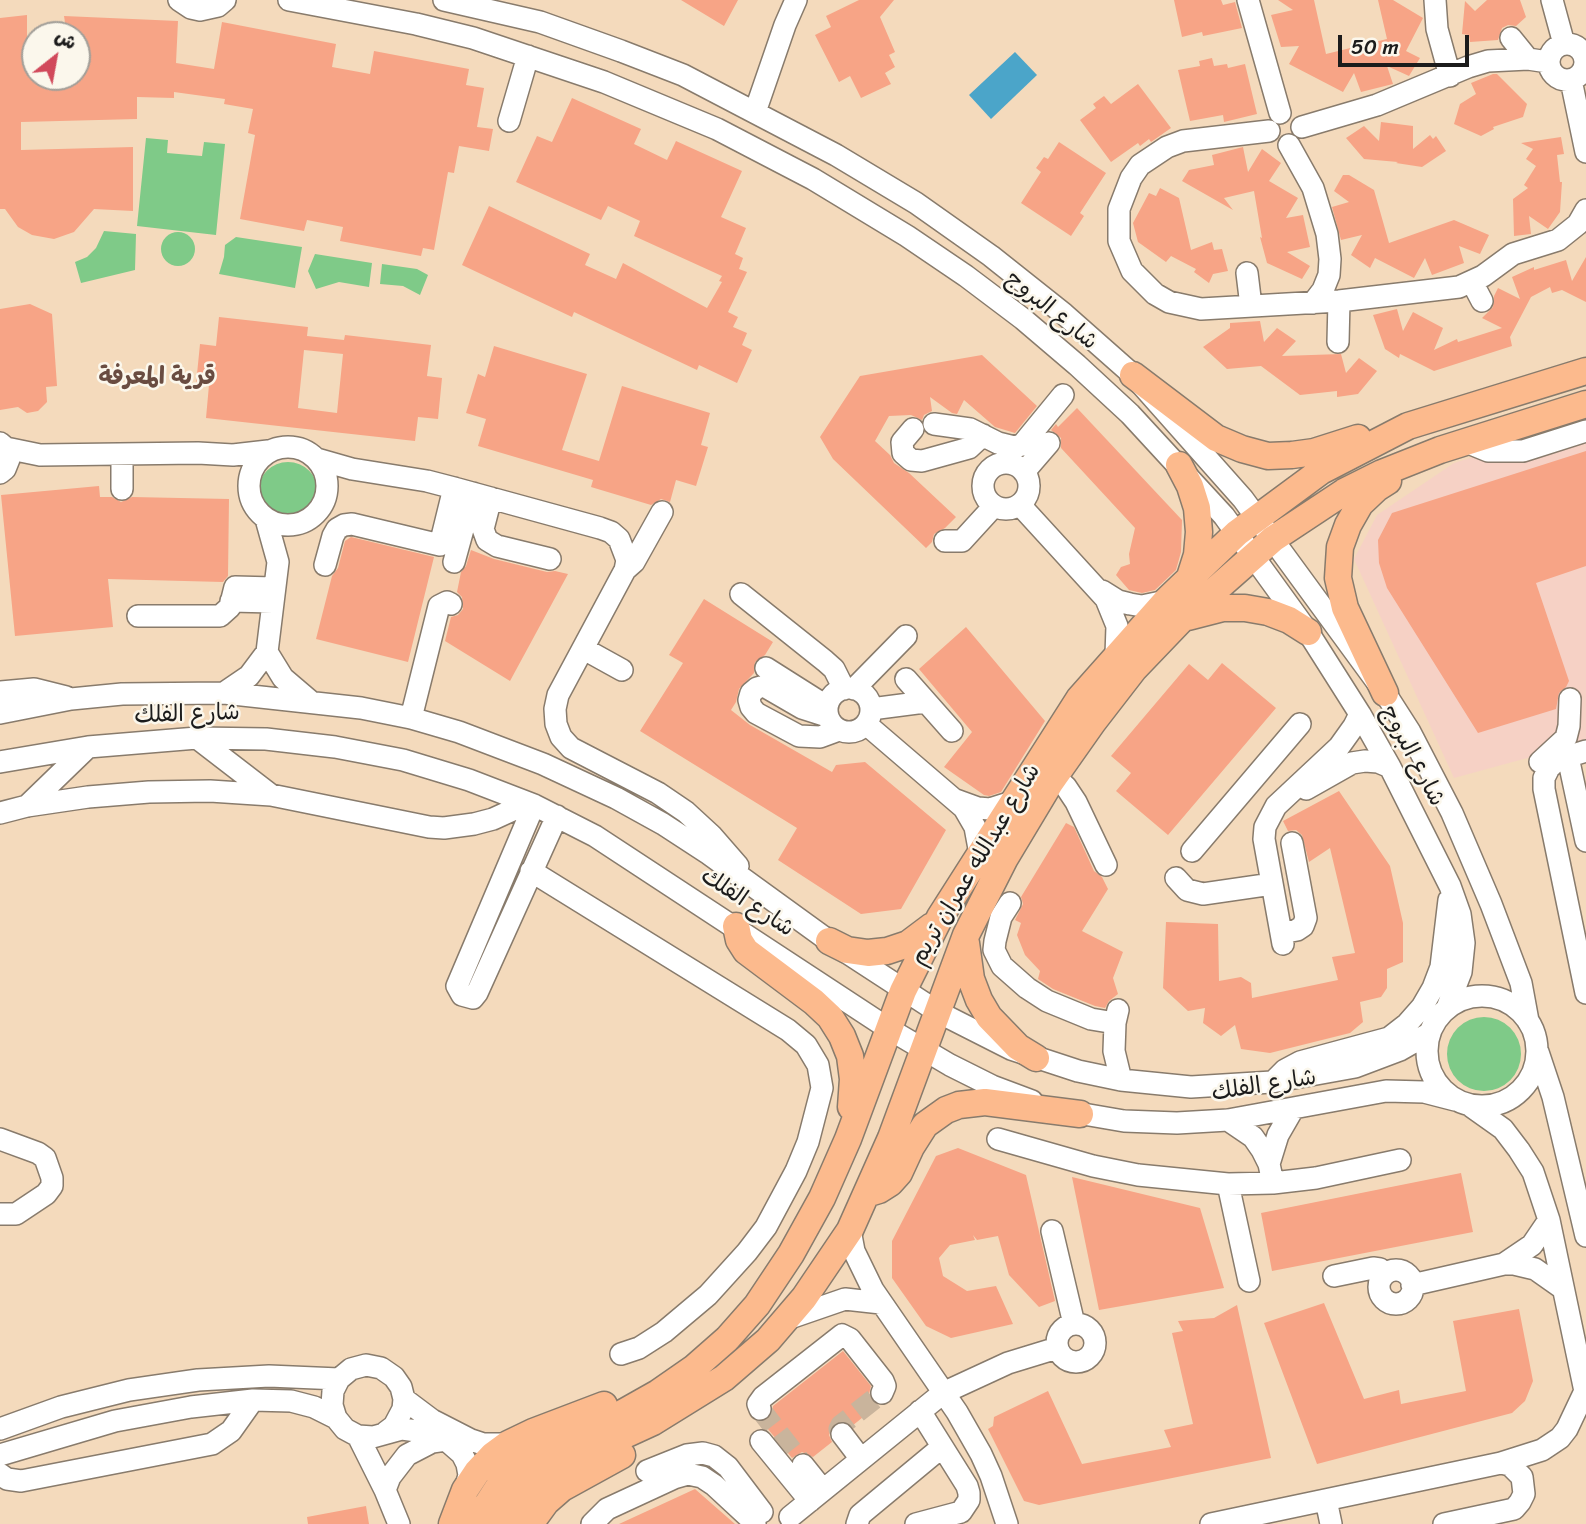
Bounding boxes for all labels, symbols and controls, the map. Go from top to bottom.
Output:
text: ش [49,20,84,59]
north arrow [21,21,91,91]
scale bar [1341,21,1472,65]
text: 50 m [1351,28,1399,66]
street label: شارع البروج [999,266,1103,356]
district label: قرية المعرفة [98,364,216,392]
street label: شارع الفلك [134,699,240,731]
street label: شارع البروج [1374,701,1450,811]
street label: شارع عبدالله عمران تريم [905,759,1047,971]
street label: شارع الفلك [695,863,799,943]
street label: شارع الفلك [1210,1064,1318,1108]

